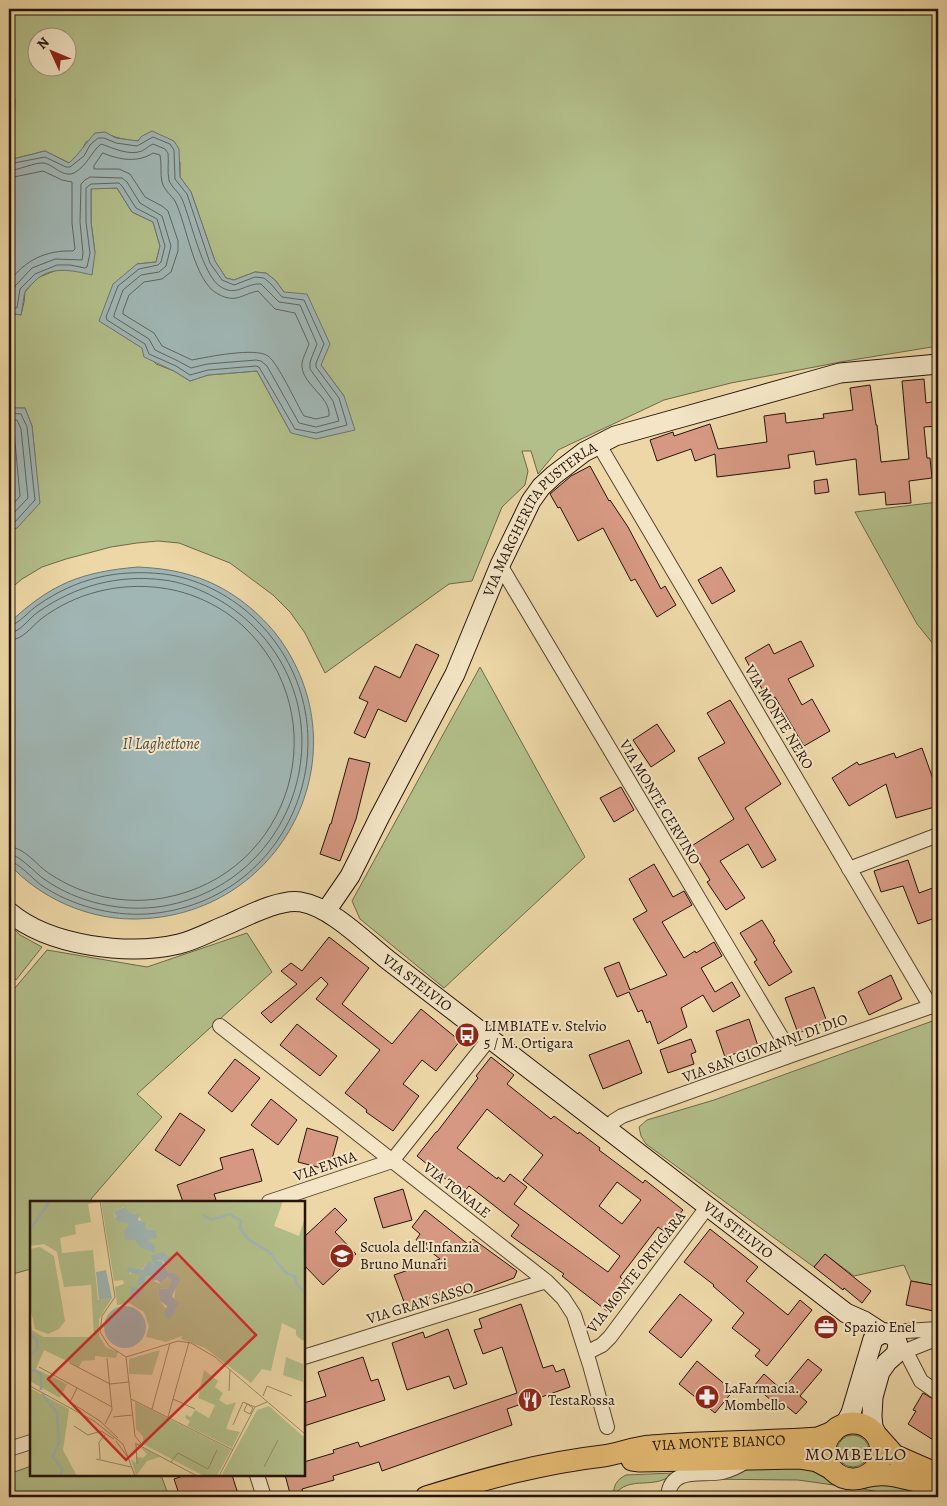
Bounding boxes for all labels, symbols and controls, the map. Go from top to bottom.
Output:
north arrow [28,28,78,78]
text: N [33,33,53,54]
street label: VIA MARGHERITA PUSTERLA [478,437,601,600]
street label: VIA MONTE NERO [739,660,818,773]
water label: Il Laghettone [122,733,200,755]
street label: VIA MONTE CERVINO [614,735,705,868]
street label: VIA STELVIO [378,949,457,1016]
street label: VIA SAN GIOVANNI DI DIO [679,1009,850,1088]
place label: LIMBIATE v. Stelvio 5 / M. Ortigara [484,1016,607,1053]
bus stop icon: LIMBIATE v. Stelvio 5 / M. Ortigara [454,1022,480,1048]
street label: VIA ENNA [290,1146,359,1186]
street label: VIA TONALE [418,1157,495,1223]
street label: VIA STELVIO [698,1196,777,1263]
inset map [30,1201,305,1476]
street label: VIA MONTE ORTIGARA [582,1207,690,1338]
place label: Scuola dell'Infanzia Bruno Munari [360,1237,480,1274]
school or university icon: Scuola dell'Infanzia Bruno Munari [329,1243,355,1269]
street label: VIA GRAN SASSO [363,1277,476,1329]
office icon: Spazio Enel [813,1314,839,1340]
place label: Spazio Enel [844,1317,916,1337]
place label: LaFarmacia. Mombello [724,1378,800,1415]
pharmacy icon: LaFarmacia. Mombello [694,1384,720,1410]
restaurant icon: TestaRossa [517,1387,543,1413]
place label: TestaRossa [548,1390,615,1410]
street label: VIA MONTE BIANCO [651,1430,786,1456]
district label: MOMBELLO [805,1442,907,1466]

